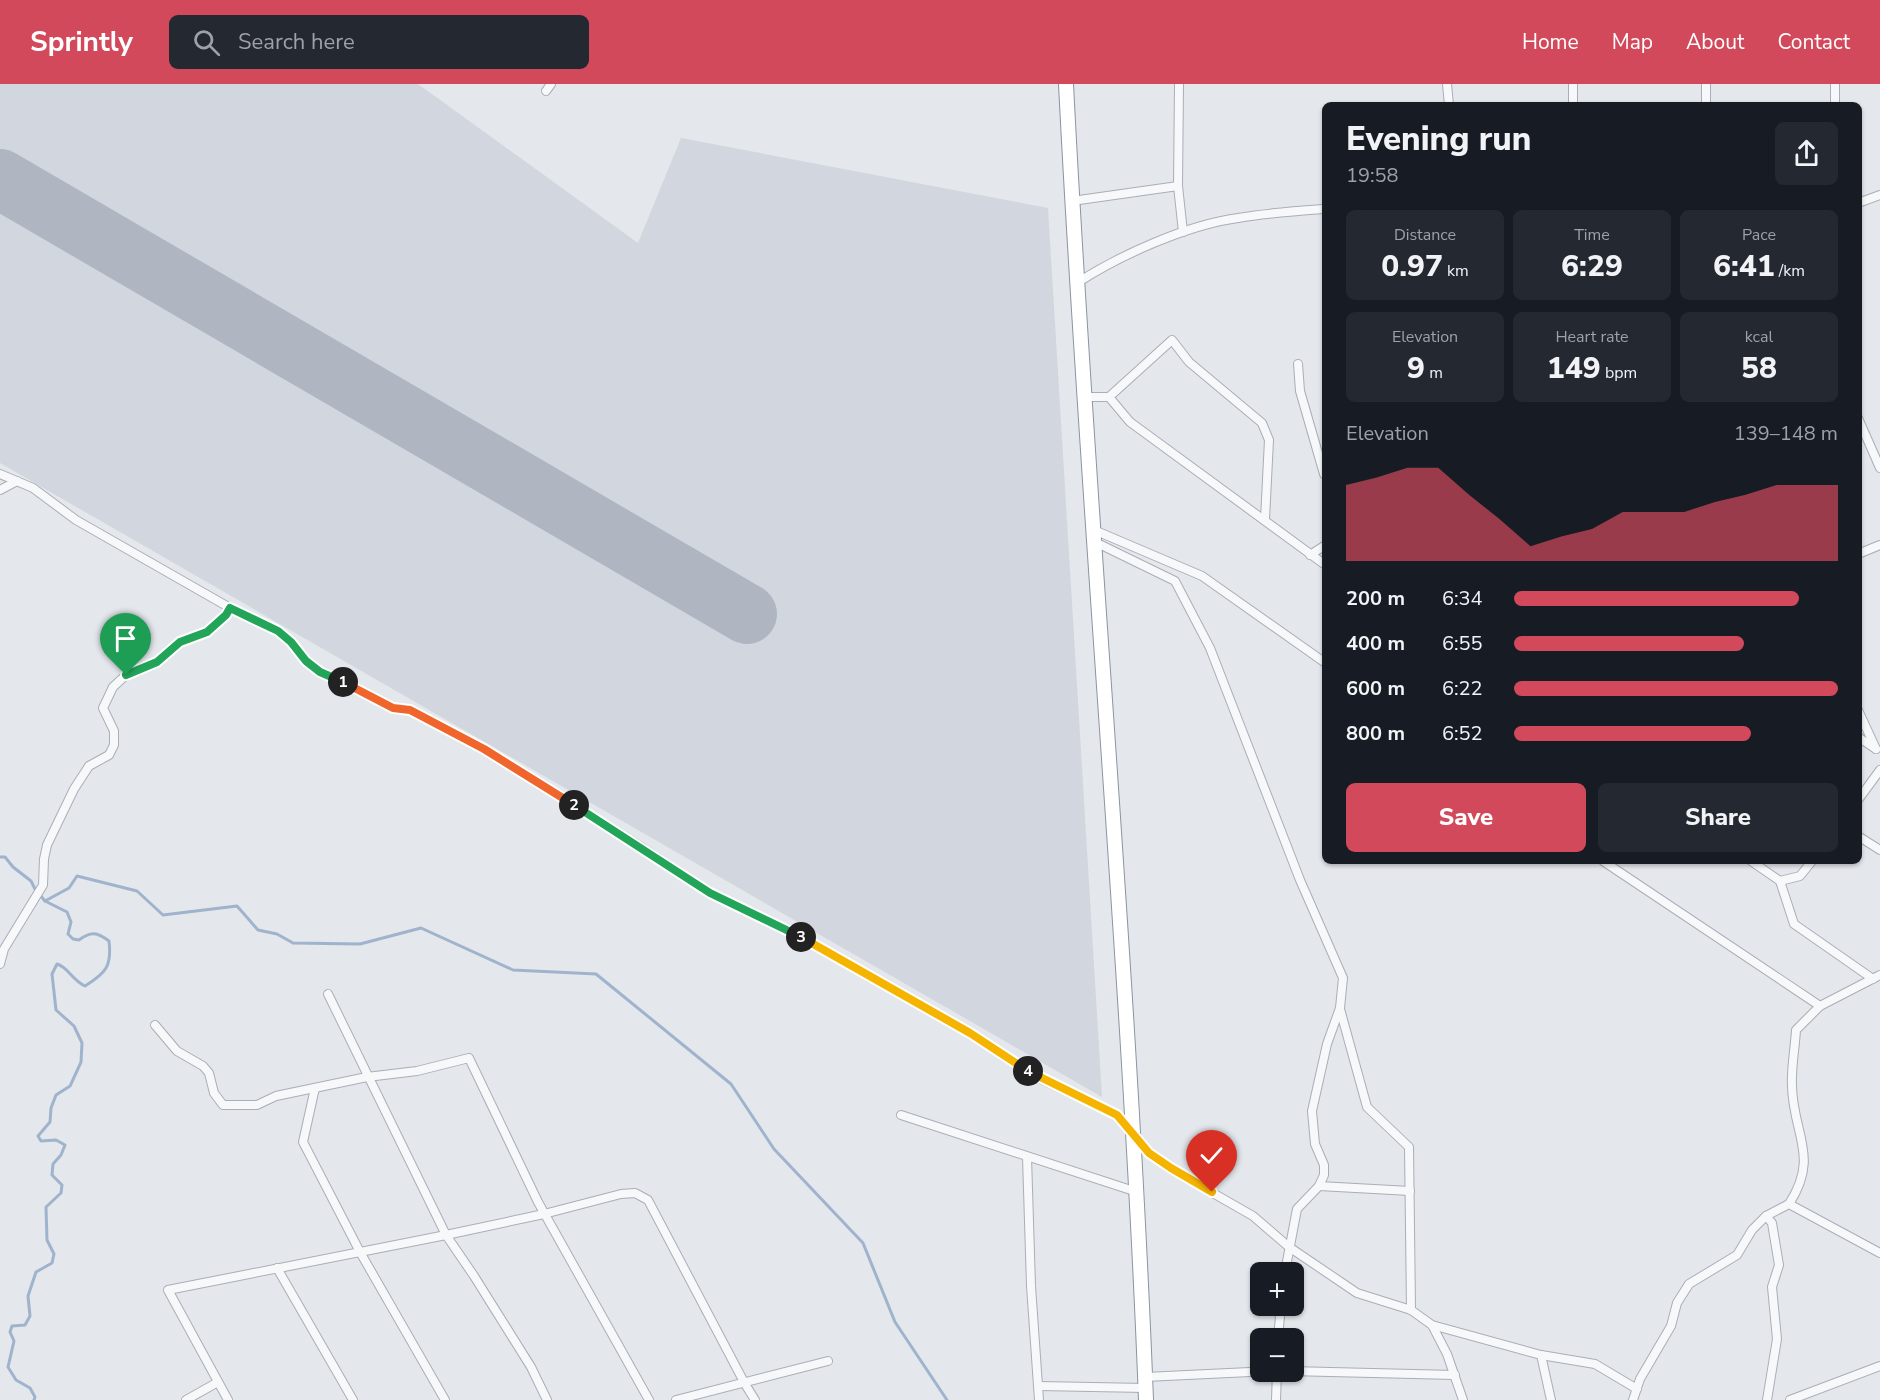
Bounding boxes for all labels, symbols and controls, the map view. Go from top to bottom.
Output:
search box [169,15,589,69]
text: Sprintly [30,23,133,61]
icon: search [190,26,223,59]
text: Search here [238,27,355,57]
text: Home [1522,28,1579,56]
text: Map [1612,28,1653,56]
text: About [1686,28,1744,56]
text: Contact [1777,28,1850,56]
text: Evening run [1346,117,1531,162]
button: share [1775,122,1838,185]
text: 19:58 [1346,162,1399,189]
text: Distance [1394,224,1456,246]
text: Time [1574,224,1610,246]
text: Pace [1742,224,1776,246]
text: 0.97 [1381,246,1443,287]
text: 6:29 [1561,246,1623,287]
text: 6:41 [1713,246,1775,287]
text: km [1443,260,1469,282]
text: /km [1775,260,1805,282]
text: Elevation [1392,326,1458,348]
text: Heart rate [1555,326,1629,348]
text: kcal [1745,326,1773,348]
text: 9 [1407,348,1425,389]
text: 149 [1547,348,1601,389]
text: 58 [1741,348,1777,389]
text: m [1425,362,1443,384]
text: bpm [1601,362,1637,384]
text: Elevation [1346,420,1429,447]
text: 139–148 m [1734,420,1838,447]
text: 200 m [1346,585,1405,612]
text: 6:34 [1442,585,1483,612]
pin [100,613,151,675]
icon: arrive [109,622,142,655]
text: 400 m [1346,630,1405,657]
text: 6:55 [1442,630,1483,657]
pin: 1 [328,667,358,697]
text: 1 [338,671,348,693]
text: 600 m [1346,675,1405,702]
text: 6:22 [1442,675,1483,702]
text: 800 m [1346,720,1405,747]
text: 6:52 [1442,720,1483,747]
button: Save [1346,783,1586,852]
button: Share [1598,783,1838,852]
pin: 2 [559,790,589,820]
text: 2 [569,794,579,816]
pin: 3 [786,922,816,952]
text: 3 [796,926,806,948]
pin: 4 [1013,1056,1043,1086]
text: 4 [1023,1060,1033,1082]
pin [1186,1130,1237,1192]
icon: check [1195,1139,1228,1172]
map controls [1250,1262,1304,1382]
button: + [1250,1262,1304,1316]
button: − [1250,1328,1304,1382]

